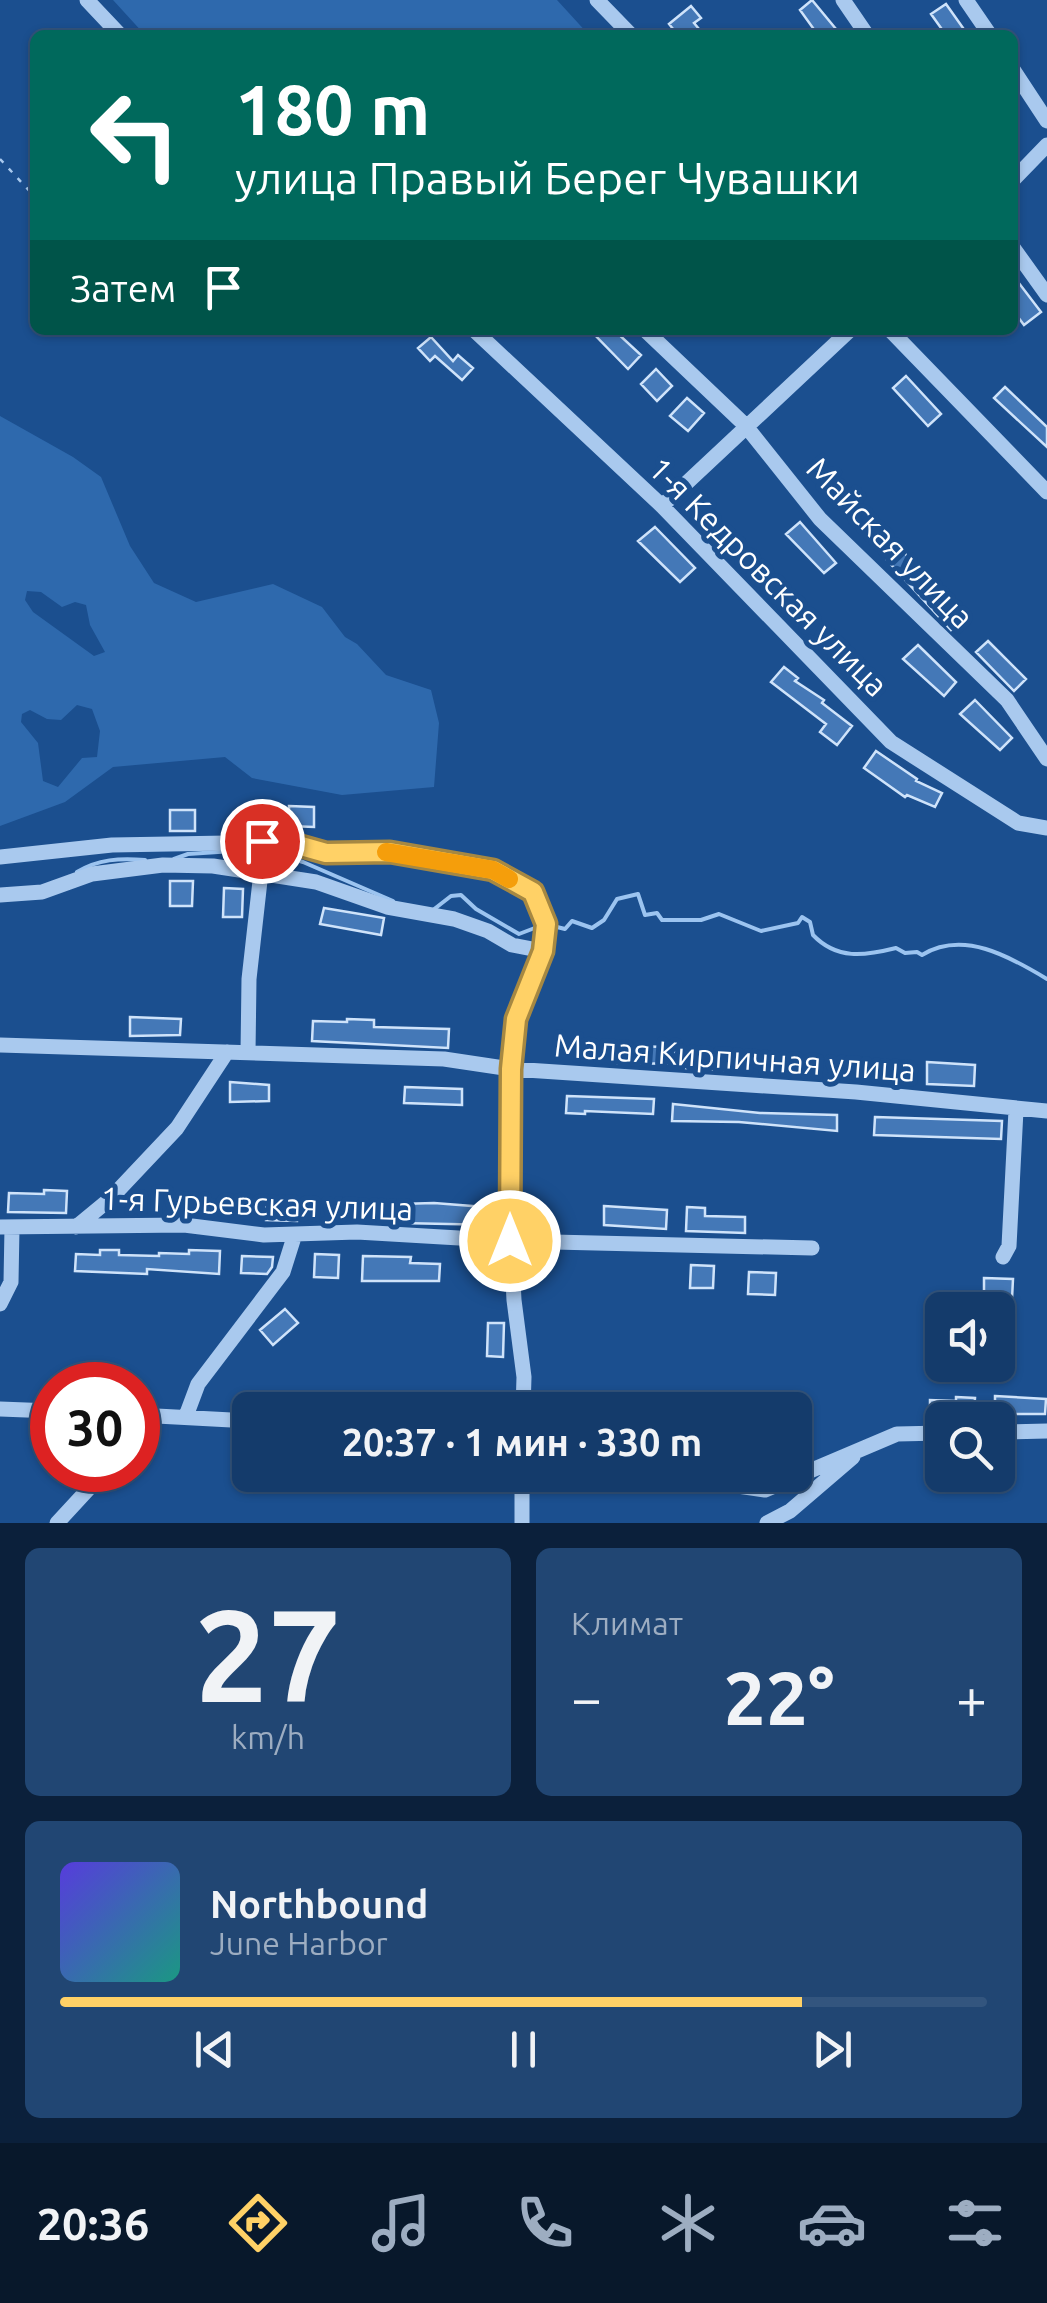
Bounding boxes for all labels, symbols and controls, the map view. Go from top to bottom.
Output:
icon: left [70,70,200,200]
text: 180 m [235,70,430,148]
text: улица Правый Берег Чувашки [235,152,860,203]
icon: arrive [196,260,251,315]
text: Затем [70,267,176,309]
street label: 1-я Кедровская улица [642,450,895,703]
street label: Майская улица [800,450,981,635]
pin [220,799,305,884]
icon: arrive [235,814,290,869]
street label: Малая Кирпичная улица [553,1026,917,1088]
street label: 1-я Гурьевская улица [100,1180,414,1226]
position arrow [458,1189,562,1293]
map controls [925,1292,1015,1492]
button: sound [925,1292,1015,1382]
speed limit sign: 30 [30,1362,160,1492]
button: search [925,1402,1015,1492]
text: 20:37 · 1 мин · 330 m [342,1421,702,1463]
text: 27 [195,1581,341,1727]
text: Климат [571,1605,683,1641]
text: 22° [723,1655,835,1739]
text: − [571,1667,602,1728]
text: + [956,1667,987,1728]
text: km/h [231,1719,305,1755]
text: Northbound [210,1883,428,1925]
text: June Harbor [210,1925,388,1961]
icon: previous [187,2022,242,2077]
icon: pause [496,2022,551,2077]
icon: next [805,2022,860,2077]
icon: directions [223,2188,293,2258]
icon: music [366,2188,436,2258]
icon: phone [510,2188,580,2258]
icon: climate [653,2188,723,2258]
icon: car [797,2188,867,2258]
icon: filters [940,2188,1010,2258]
text: 20:36 [37,2198,149,2249]

